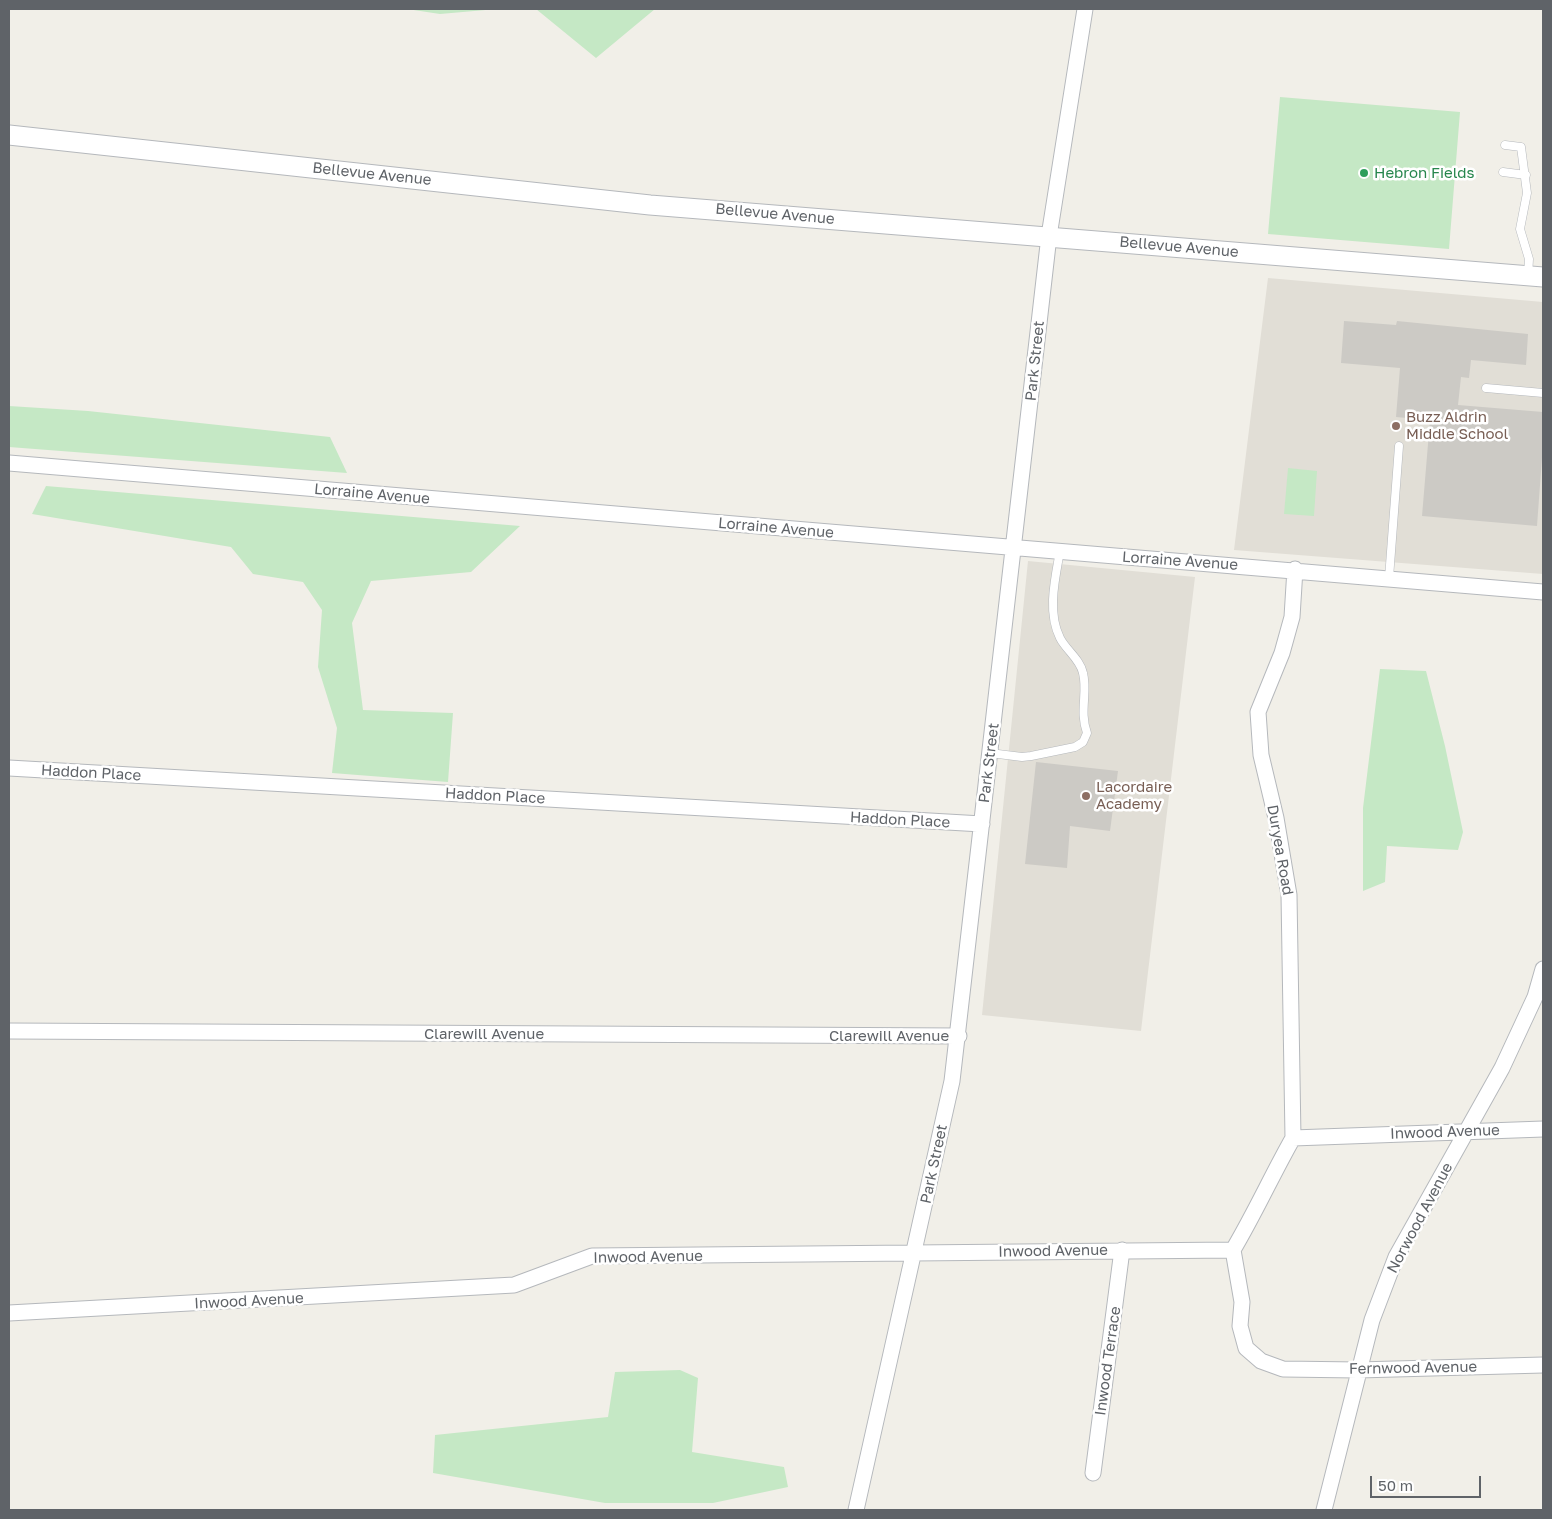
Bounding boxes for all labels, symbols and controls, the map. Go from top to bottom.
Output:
street label: Bellevue Avenue [312,159,432,189]
place label: Hebron Fields [1374,164,1474,182]
marker: Hebron Fields [1358,167,1370,179]
street label: Bellevue Avenue [715,200,835,228]
street label: Bellevue Avenue [1119,233,1239,261]
street label: Park Street [1022,320,1048,402]
place label: Buzz Aldrin Middle School [1406,408,1508,443]
marker: Buzz Aldrin Middle School [1390,420,1402,432]
street label: Lorraine Avenue [313,480,431,508]
street label: Lorraine Avenue [717,514,835,542]
street label: Lorraine Avenue [1121,548,1239,574]
street label: Park Street [975,722,1003,804]
street label: Haddon Place [40,761,142,785]
place label: Lacordaire Academy [1096,778,1172,813]
street label: Haddon Place [444,784,546,808]
marker: Lacordaire Academy [1080,790,1092,802]
street label: Duryea Road [1263,803,1297,897]
street label: Haddon Place [849,808,951,832]
street label: Clarewill Avenue [424,1025,544,1043]
street label: Clarewill Avenue [829,1027,949,1045]
street label: Inwood Avenue [1390,1121,1500,1143]
street label: Park Street [917,1123,951,1205]
street label: Norwood Avenue [1383,1160,1457,1276]
street label: Inwood Avenue [998,1241,1108,1261]
street label: Inwood Avenue [593,1247,703,1267]
street label: Inwood Avenue [194,1289,304,1313]
street label: Inwood Terrace [1091,1305,1125,1417]
street label: Fernwood Avenue [1349,1358,1477,1378]
scale bar [1372,1466,1483,1498]
text: 50 m [1378,1476,1413,1494]

